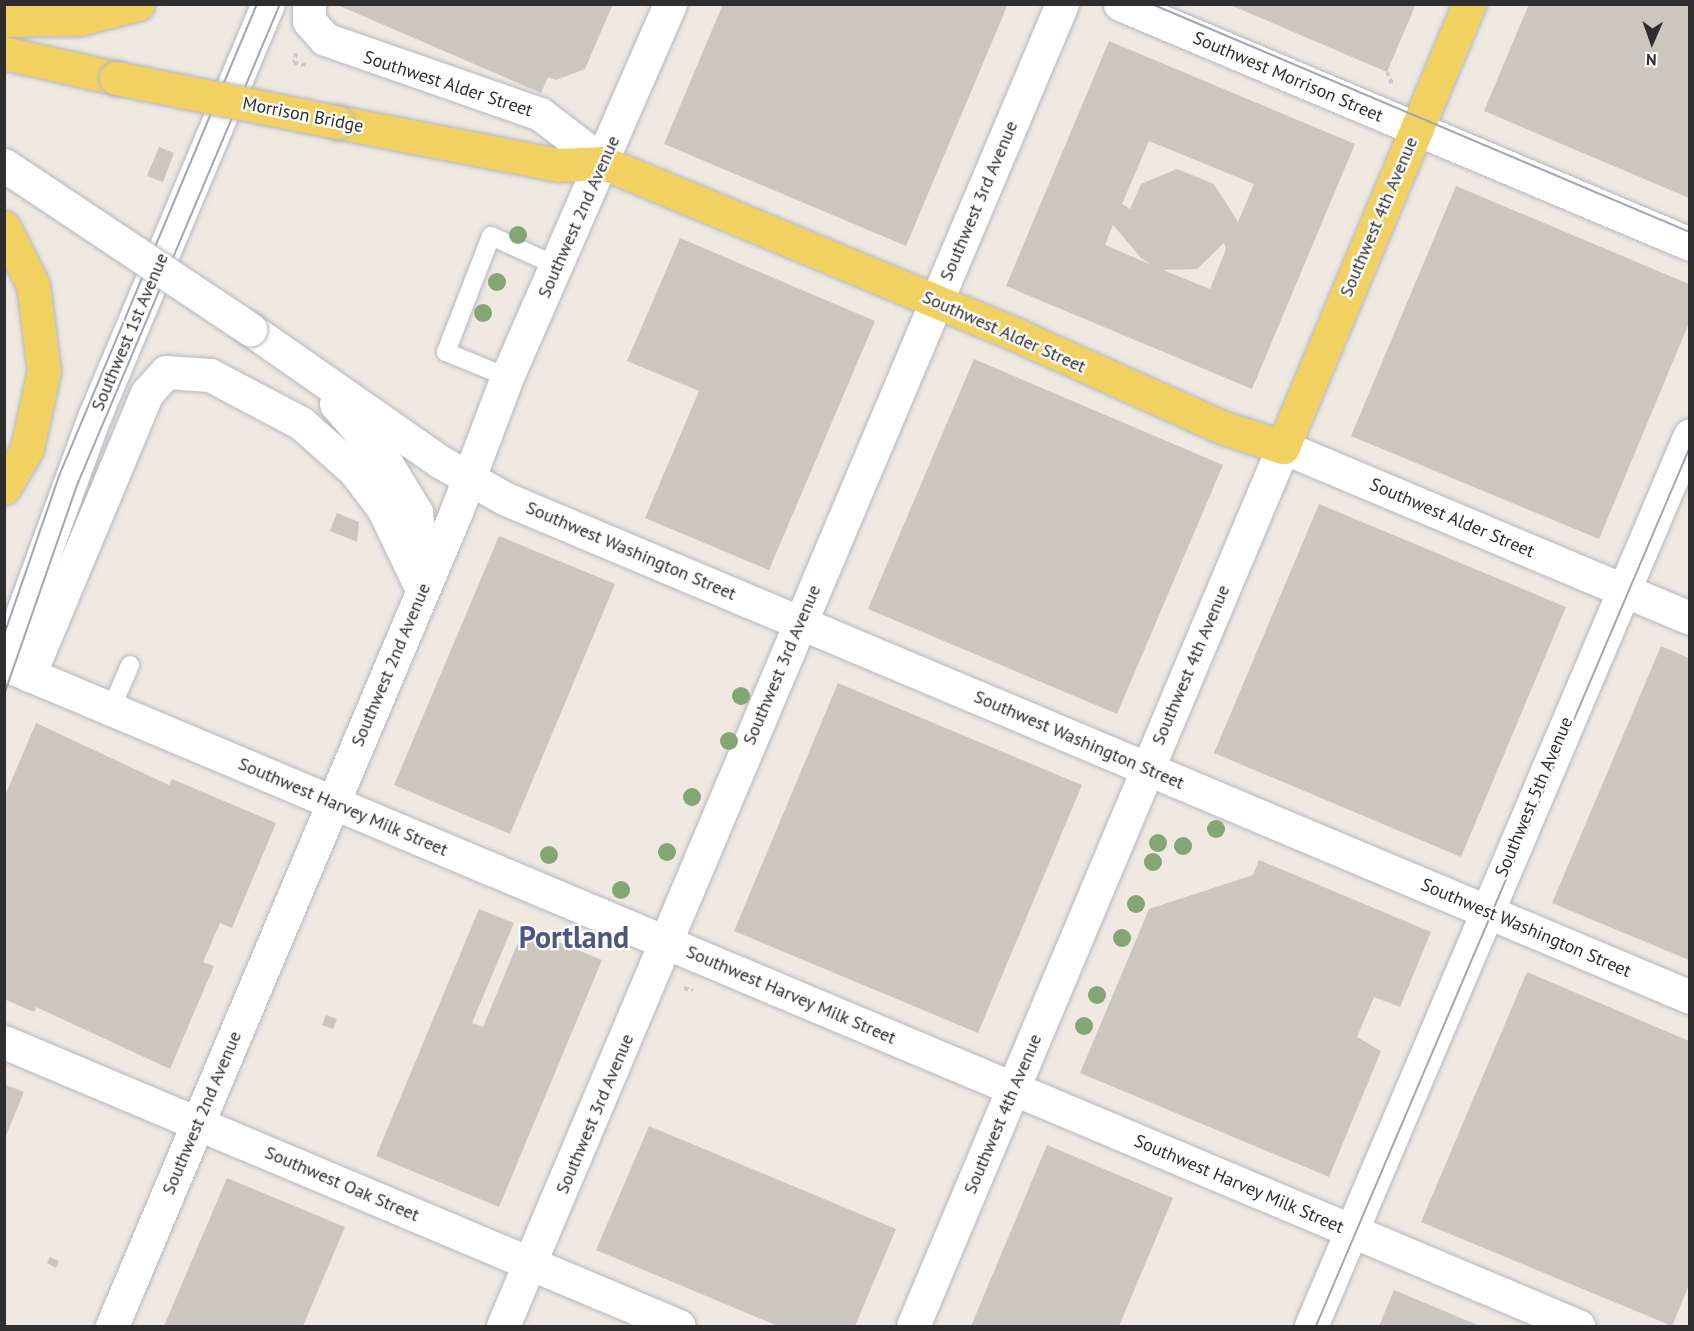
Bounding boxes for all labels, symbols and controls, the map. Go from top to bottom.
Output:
north arrow [1622,12,1682,72]
street label: Southwest Morrison Street [1190,27,1386,127]
street label: Southwest Alder Street [360,46,536,122]
text: N [1646,50,1657,70]
street label: Morrison Bridge [241,93,365,137]
street label: Southwest 3rd Avenue [935,118,1023,284]
street label: Southwest 2nd Avenue [533,132,625,302]
street label: Southwest 4th Avenue [1335,133,1423,301]
street label: Southwest 1st Avenue [87,250,173,414]
street label: Southwest Alder Street [919,286,1089,378]
street label: Southwest Alder Street [1366,473,1538,563]
street label: Southwest Washington Street [523,497,739,605]
street label: Southwest 2nd Avenue [347,580,435,750]
street label: Southwest 4th Avenue [1147,581,1235,749]
street label: Southwest 3rd Avenue [738,582,826,748]
street label: Southwest Washington Street [971,686,1187,794]
street label: Southwest 5th Avenue [1490,713,1578,881]
street label: Southwest Harvey Milk Street [234,753,452,861]
street label: Southwest Washington Street [1418,874,1634,982]
district label: Portland [519,919,629,955]
street label: Southwest Harvey Milk Street [682,941,900,1049]
street label: Southwest 2nd Avenue [158,1028,246,1198]
street label: Southwest 4th Avenue [959,1030,1047,1198]
street label: Southwest 3rd Avenue [551,1031,639,1197]
street label: Southwest Harvey Milk Street [1130,1130,1348,1238]
street label: Southwest Oak Street [261,1142,423,1226]

